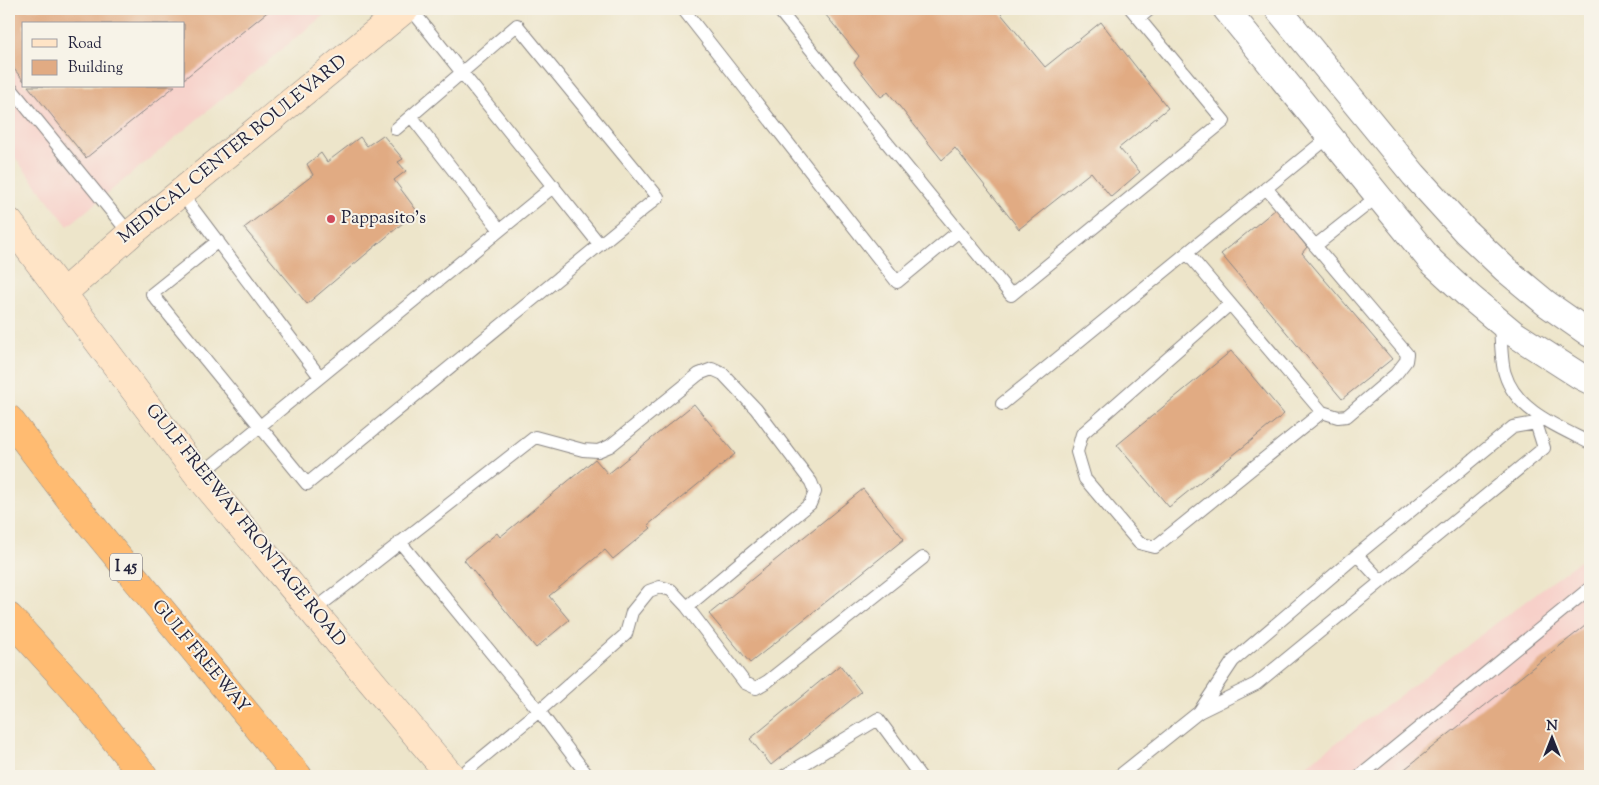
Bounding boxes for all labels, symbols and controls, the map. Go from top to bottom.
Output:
legend [22,22,185,88]
text: Road [68,34,102,55]
street label: MEDICAL CENTER BOULEVARD [113,49,353,251]
text: Building [68,58,123,79]
place label: Pappasito's [341,206,426,232]
marker: Pappasito's [325,213,337,225]
street label: GULF FREEWAY FRONTAGE ROAD [138,399,352,653]
road number: I 45 [110,554,142,580]
street label: GULF FREEWAY [145,595,255,719]
north arrow [1526,712,1576,762]
text: N [1546,717,1558,737]

